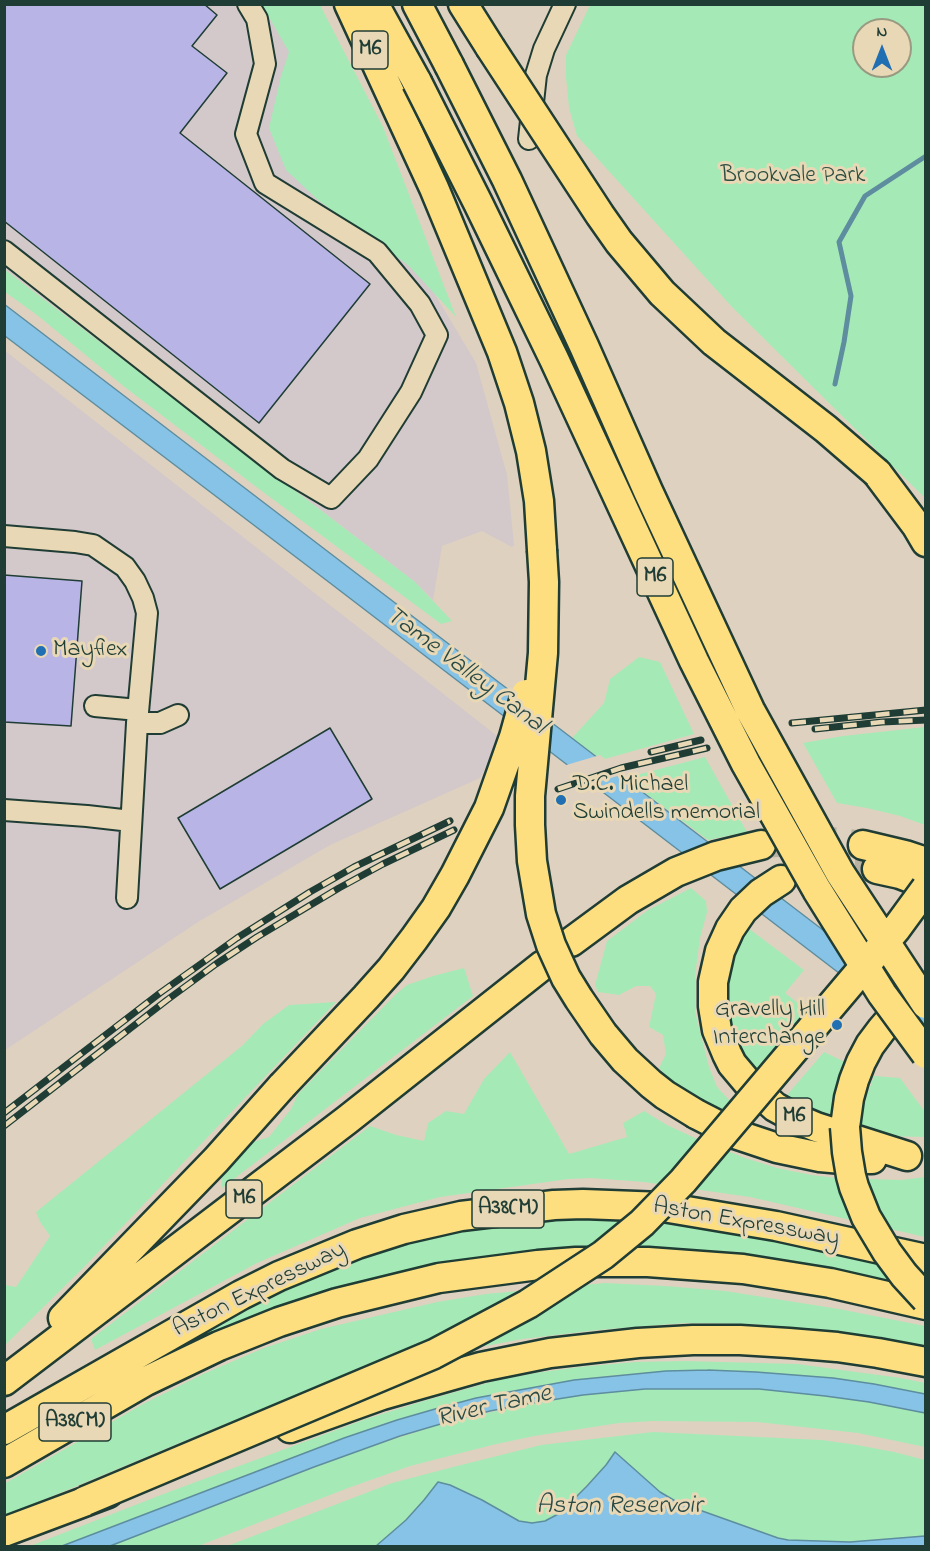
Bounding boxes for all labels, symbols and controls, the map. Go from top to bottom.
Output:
north arrow [852,18,912,78]
text: N [877,20,887,44]
road number: M6 [352,31,388,69]
park label: Brookvale Park [721,163,865,191]
road number: M6 [637,558,673,596]
water label: Tame Valley Canal [378,601,552,743]
place label: Mayflex [53,637,127,665]
marker: Mayflex [34,644,48,658]
place label: D.C. Michael Swindells memorial [573,772,760,828]
marker: D.C. Michael Swindells memorial [554,793,568,807]
place label: Gravelly Hill Interchange [713,997,825,1053]
marker: Gravelly Hill Interchange [830,1018,844,1032]
road number: M6 [776,1098,812,1136]
road number: M6 [226,1180,262,1218]
road number: A38(M) [472,1190,544,1228]
street label: Aston Expressway [651,1193,841,1255]
street label: Aston Expressway [169,1237,351,1345]
water label: River Tame [434,1380,554,1436]
road number: A38(M) [39,1403,111,1441]
water label: Aston Reservoir [536,1492,702,1524]

